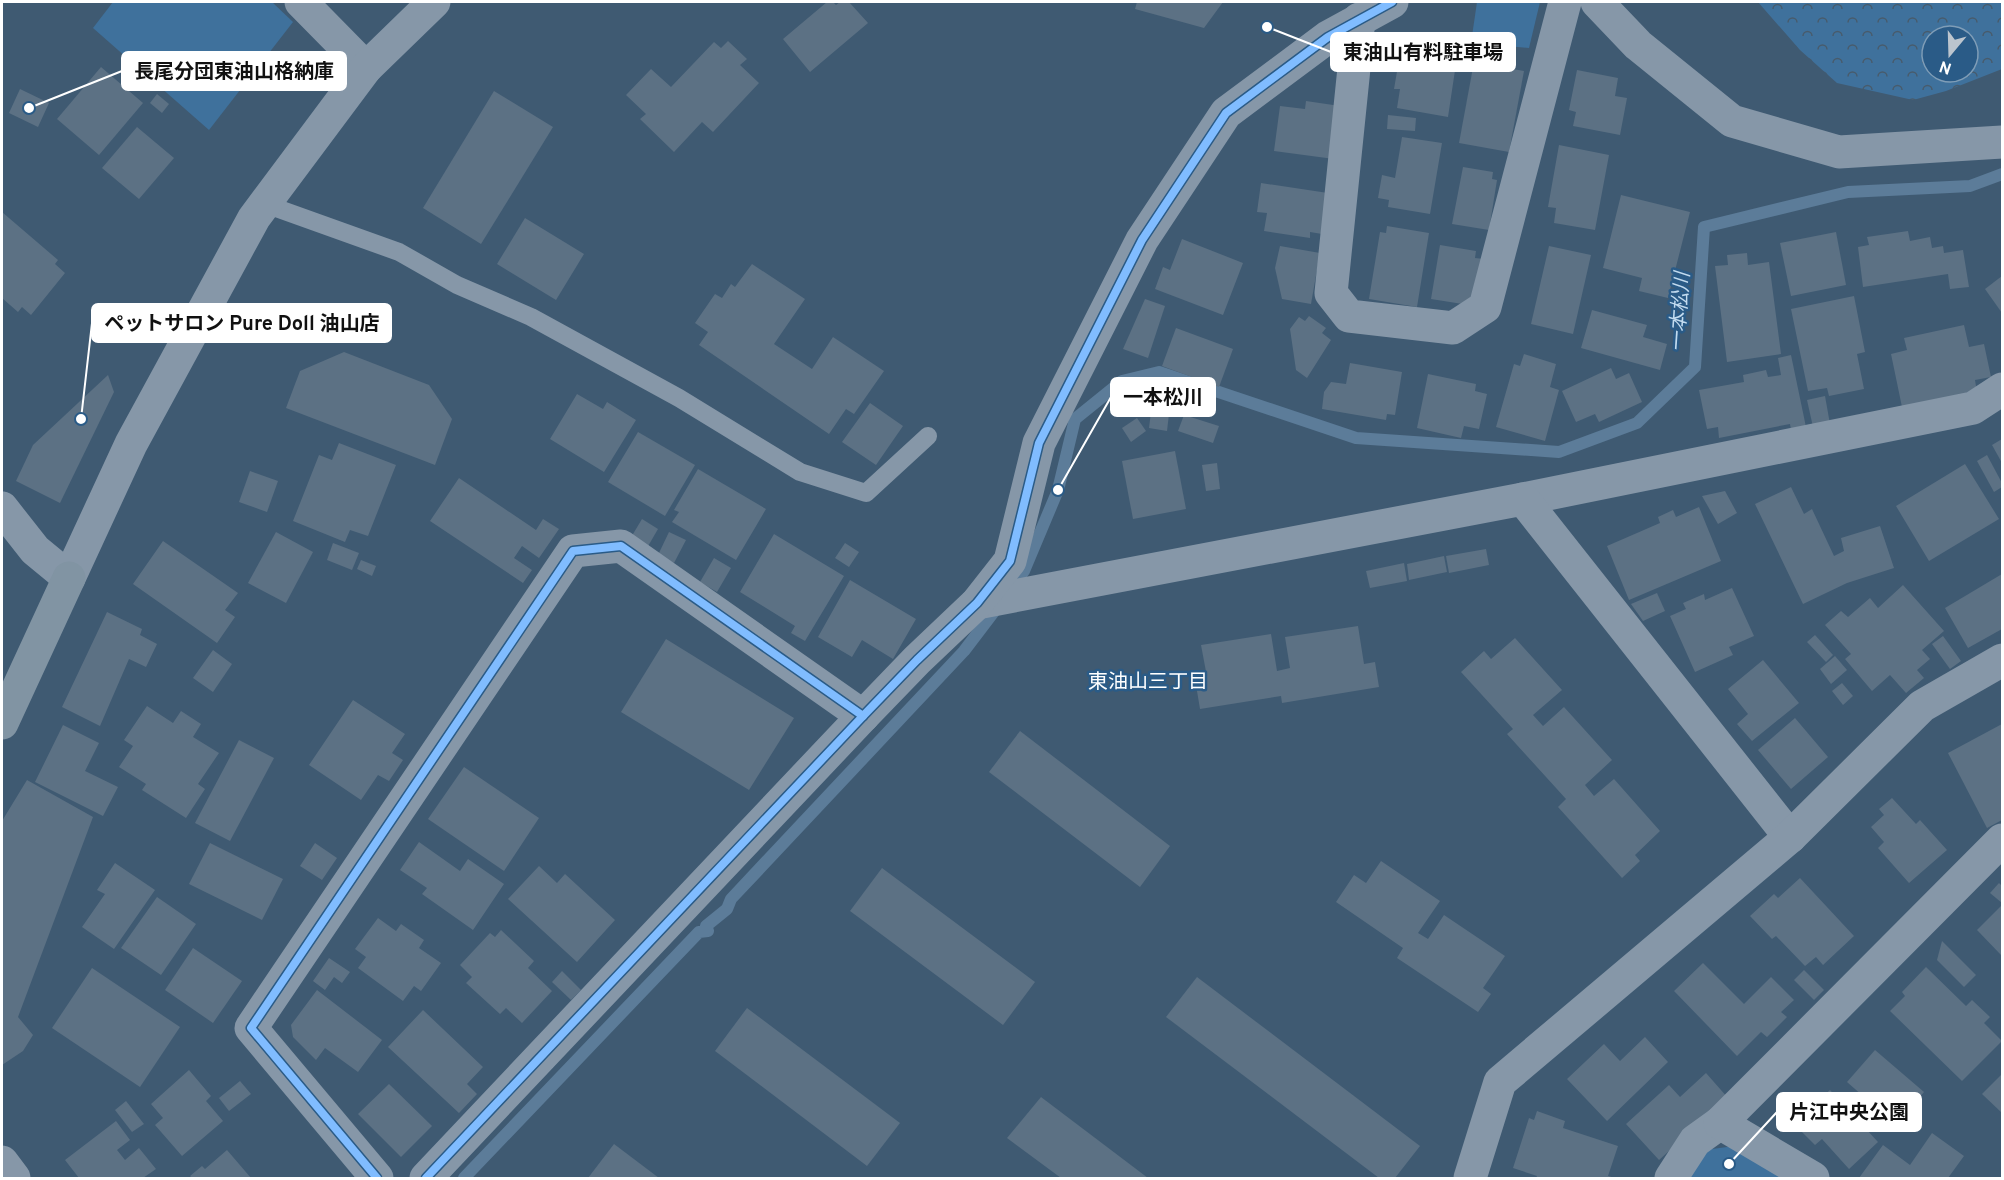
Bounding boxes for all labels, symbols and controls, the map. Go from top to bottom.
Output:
north arrow [1920,24,1980,84]
callout: 東油山有料駐車場 [1331,33,1515,71]
text: 東油山有料駐車場 [1343,41,1503,67]
callout: 長尾分団東油山格納庫 [122,52,346,90]
text: N [1937,55,1954,78]
text: 長尾分団東油山格納庫 [134,60,334,86]
water label: 一本松川 [1665,269,1697,353]
callout: ペットサロン Pure Doll 油山店 [92,304,391,342]
text: ペットサロン Pure Doll 油山店 [104,312,380,338]
callout: 一本松川 [1111,378,1215,416]
text: 一本松川 [1123,386,1203,412]
district label: 東油山三丁目 [1088,670,1208,696]
callout: 片江中央公園 [1777,1093,1921,1131]
text: 片江中央公園 [1789,1101,1909,1127]

